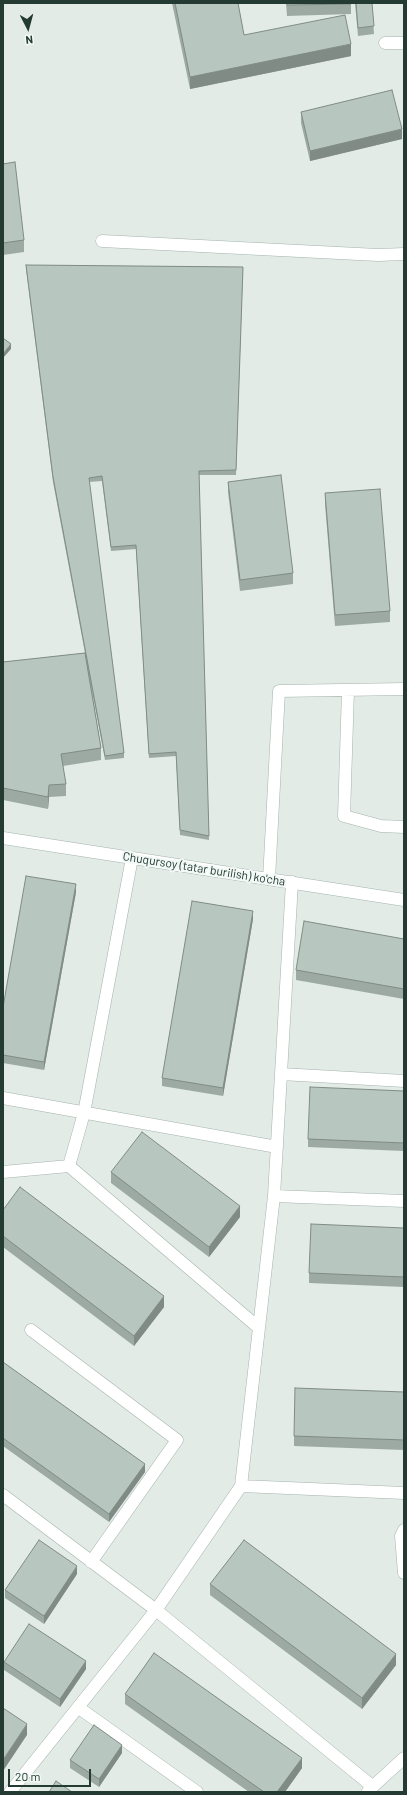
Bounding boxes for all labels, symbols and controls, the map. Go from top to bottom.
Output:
north arrow [8,8,48,48]
text: N [25,34,34,47]
street label: Chuqursoy (tatar burilish) ko'cha [122,849,286,889]
scale bar [10,1761,93,1787]
text: 20 m [15,1769,41,1783]

